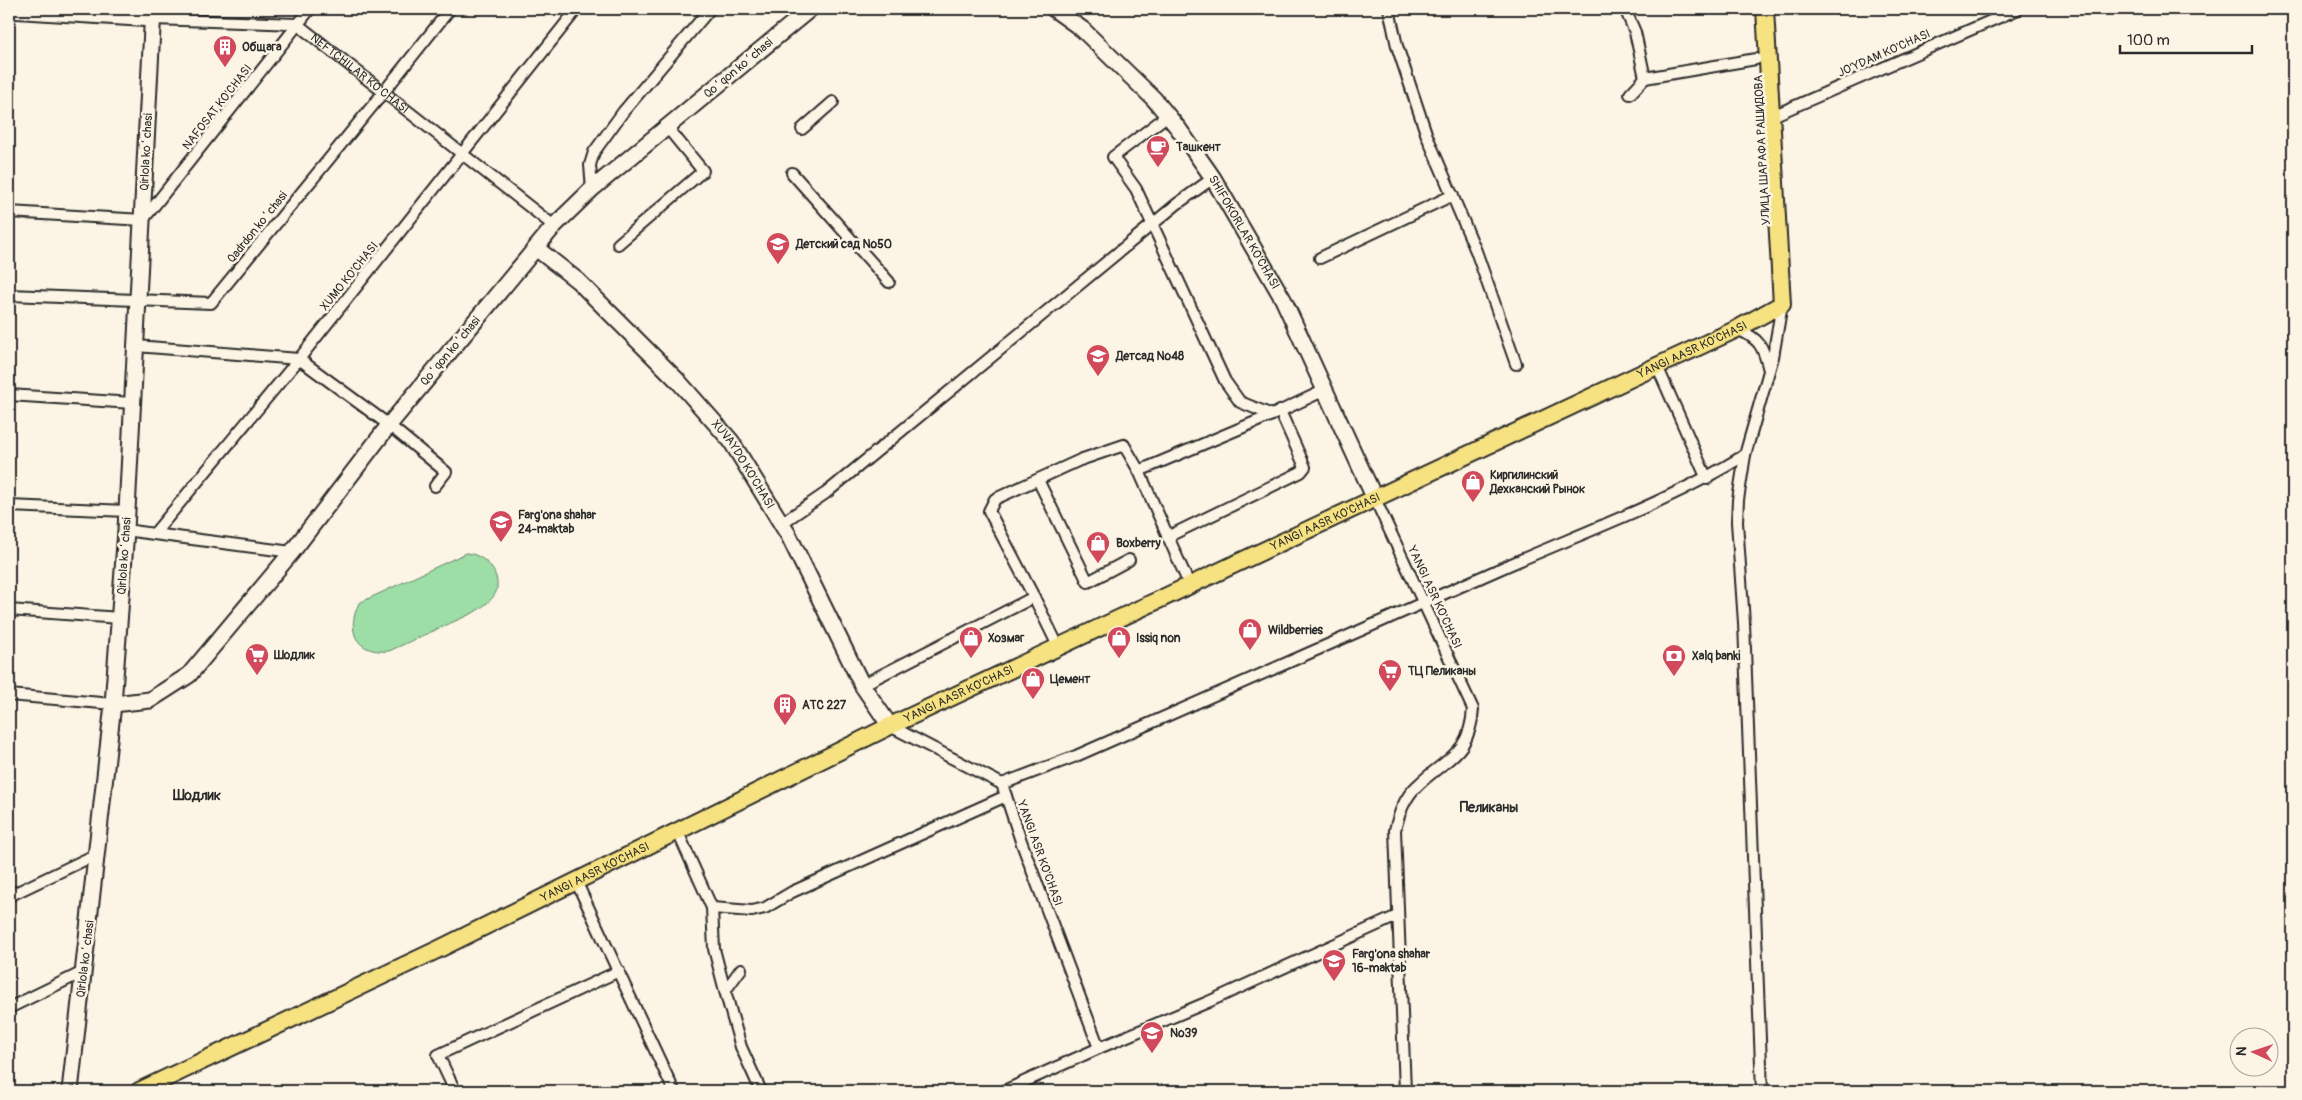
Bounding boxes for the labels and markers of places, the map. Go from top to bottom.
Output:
building icon: Общага [212,34,238,68]
place label: Общага [242,40,282,55]
cafe icon: Ташкент [1145,134,1171,168]
place label: Ташкент [1175,140,1222,155]
school or university icon: Детский сад №50 [765,231,791,265]
place label: Детский сад №50 [795,237,892,252]
school or university icon: Детсад №48 [1085,343,1111,377]
place label: Детсад №48 [1115,349,1184,364]
place label: Киргилинский Дехканский Рынок [1489,468,1586,497]
shop icon: Киргилинский Дехканский Рынок [1460,469,1486,503]
place label: Farg'ona shahar 24-maktab [518,508,597,537]
school or university icon: Farg'ona shahar 24-maktab [488,509,514,543]
shop icon: Boxberry [1085,530,1111,564]
place label: Boxberry [1116,536,1161,551]
shop icon: Wildberries [1237,617,1263,651]
place label: Wildberries [1268,623,1324,638]
shop icon: Хозмаг [958,625,984,659]
shop icon: Issiq non [1106,625,1132,659]
place label: Хозмаг [988,631,1025,646]
place label: Issiq non [1136,631,1181,646]
supermarket icon: Шодлик [244,642,270,676]
bank icon: Xalq banki [1661,643,1687,677]
place label: Шодлик [273,648,316,663]
place label: Xalq banki [1692,649,1741,664]
supermarket icon: ТЦ Пеликаны [1377,658,1403,692]
place label: ТЦ Пеликаны [1407,664,1476,679]
shop icon: Цемент [1020,666,1046,700]
place label: Цемент [1050,672,1091,687]
building icon: АТС 227 [772,692,798,726]
place label: АТС 227 [802,698,847,713]
place label: Farg'ona shahar 16-maktab [1352,947,1431,976]
school or university icon: Farg'ona shahar 16-maktab [1321,948,1347,982]
school or university icon: №39 [1139,1020,1165,1054]
place label: №39 [1170,1026,1197,1041]

